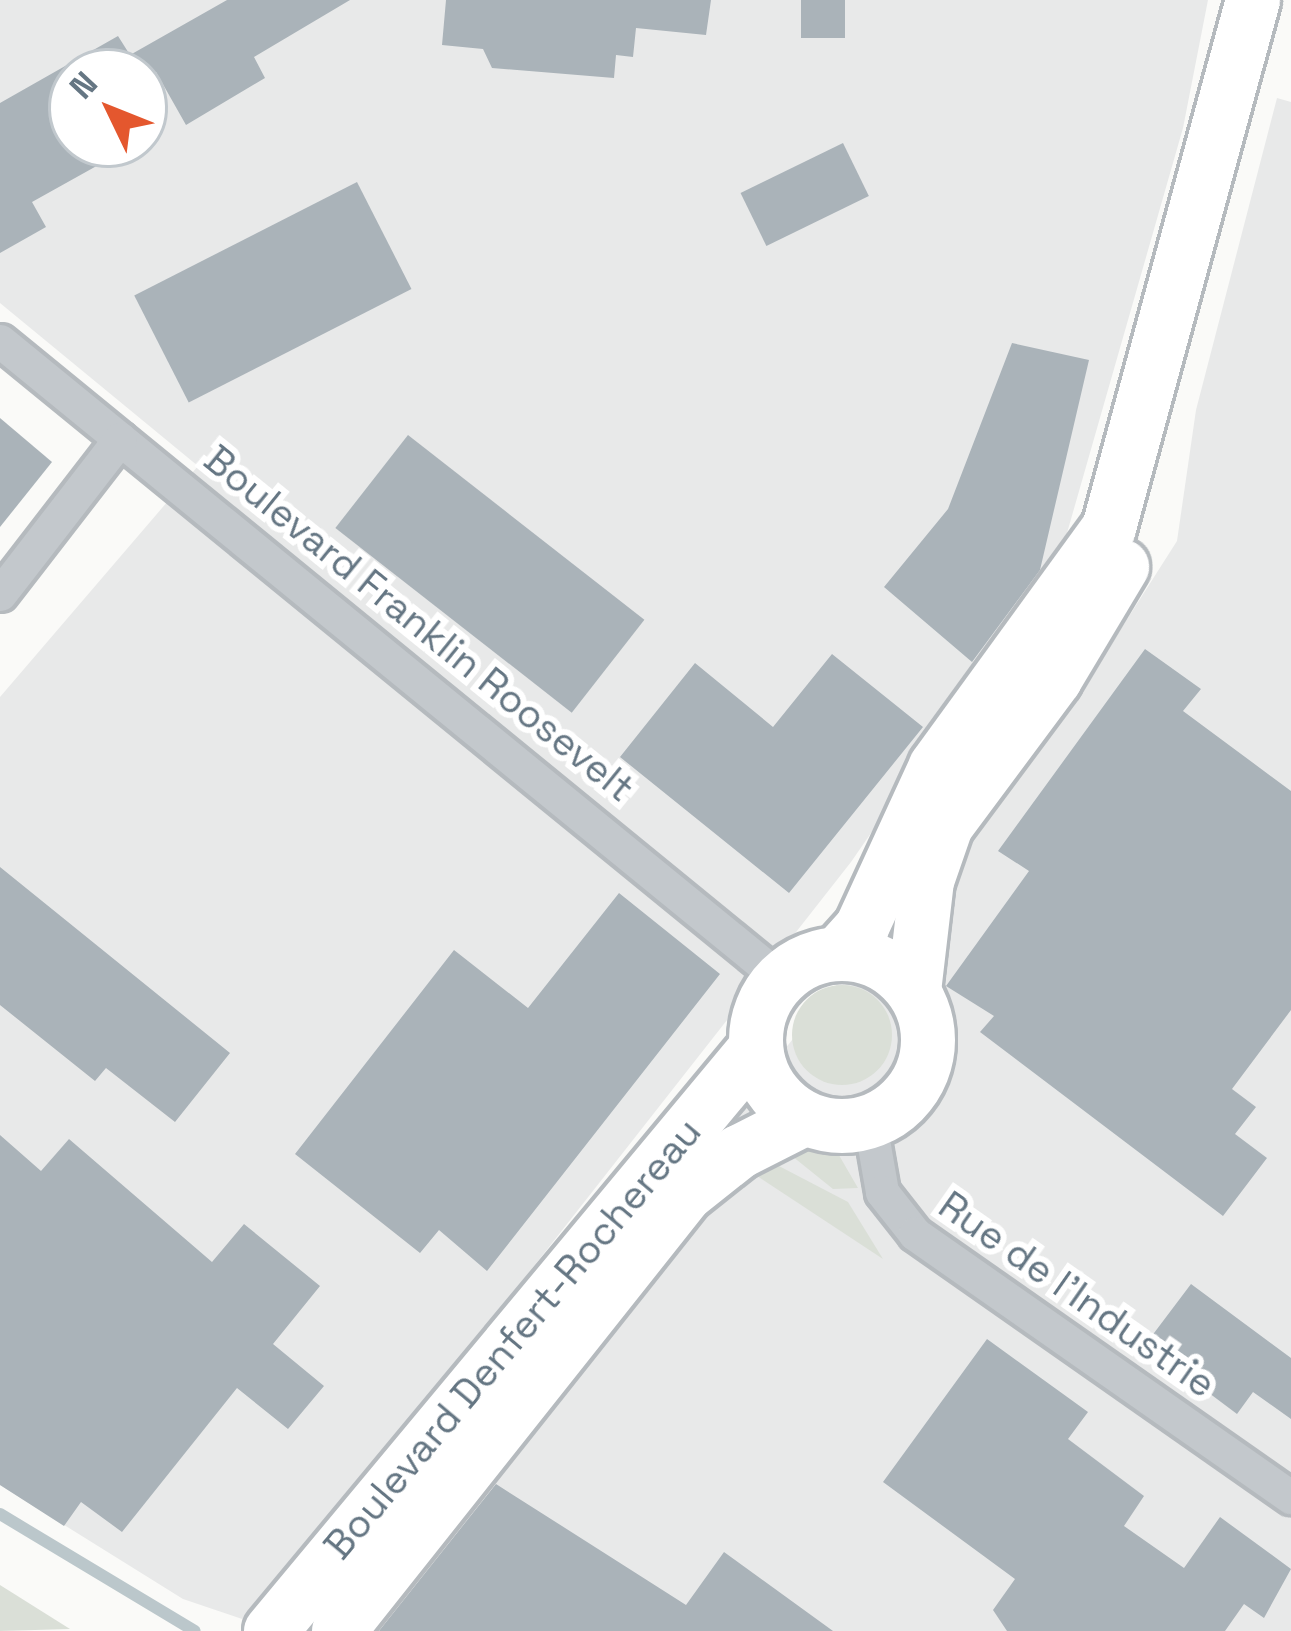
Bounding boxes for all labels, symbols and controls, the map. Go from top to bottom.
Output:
north arrow [48,48,168,168]
text: N [61,63,107,108]
street label: Boulevard Franklin Roosevelt [195,436,643,812]
street label: Boulevard Denfert-Rochereau [315,1109,711,1569]
street label: Rue de l'Industrie [930,1182,1224,1408]

